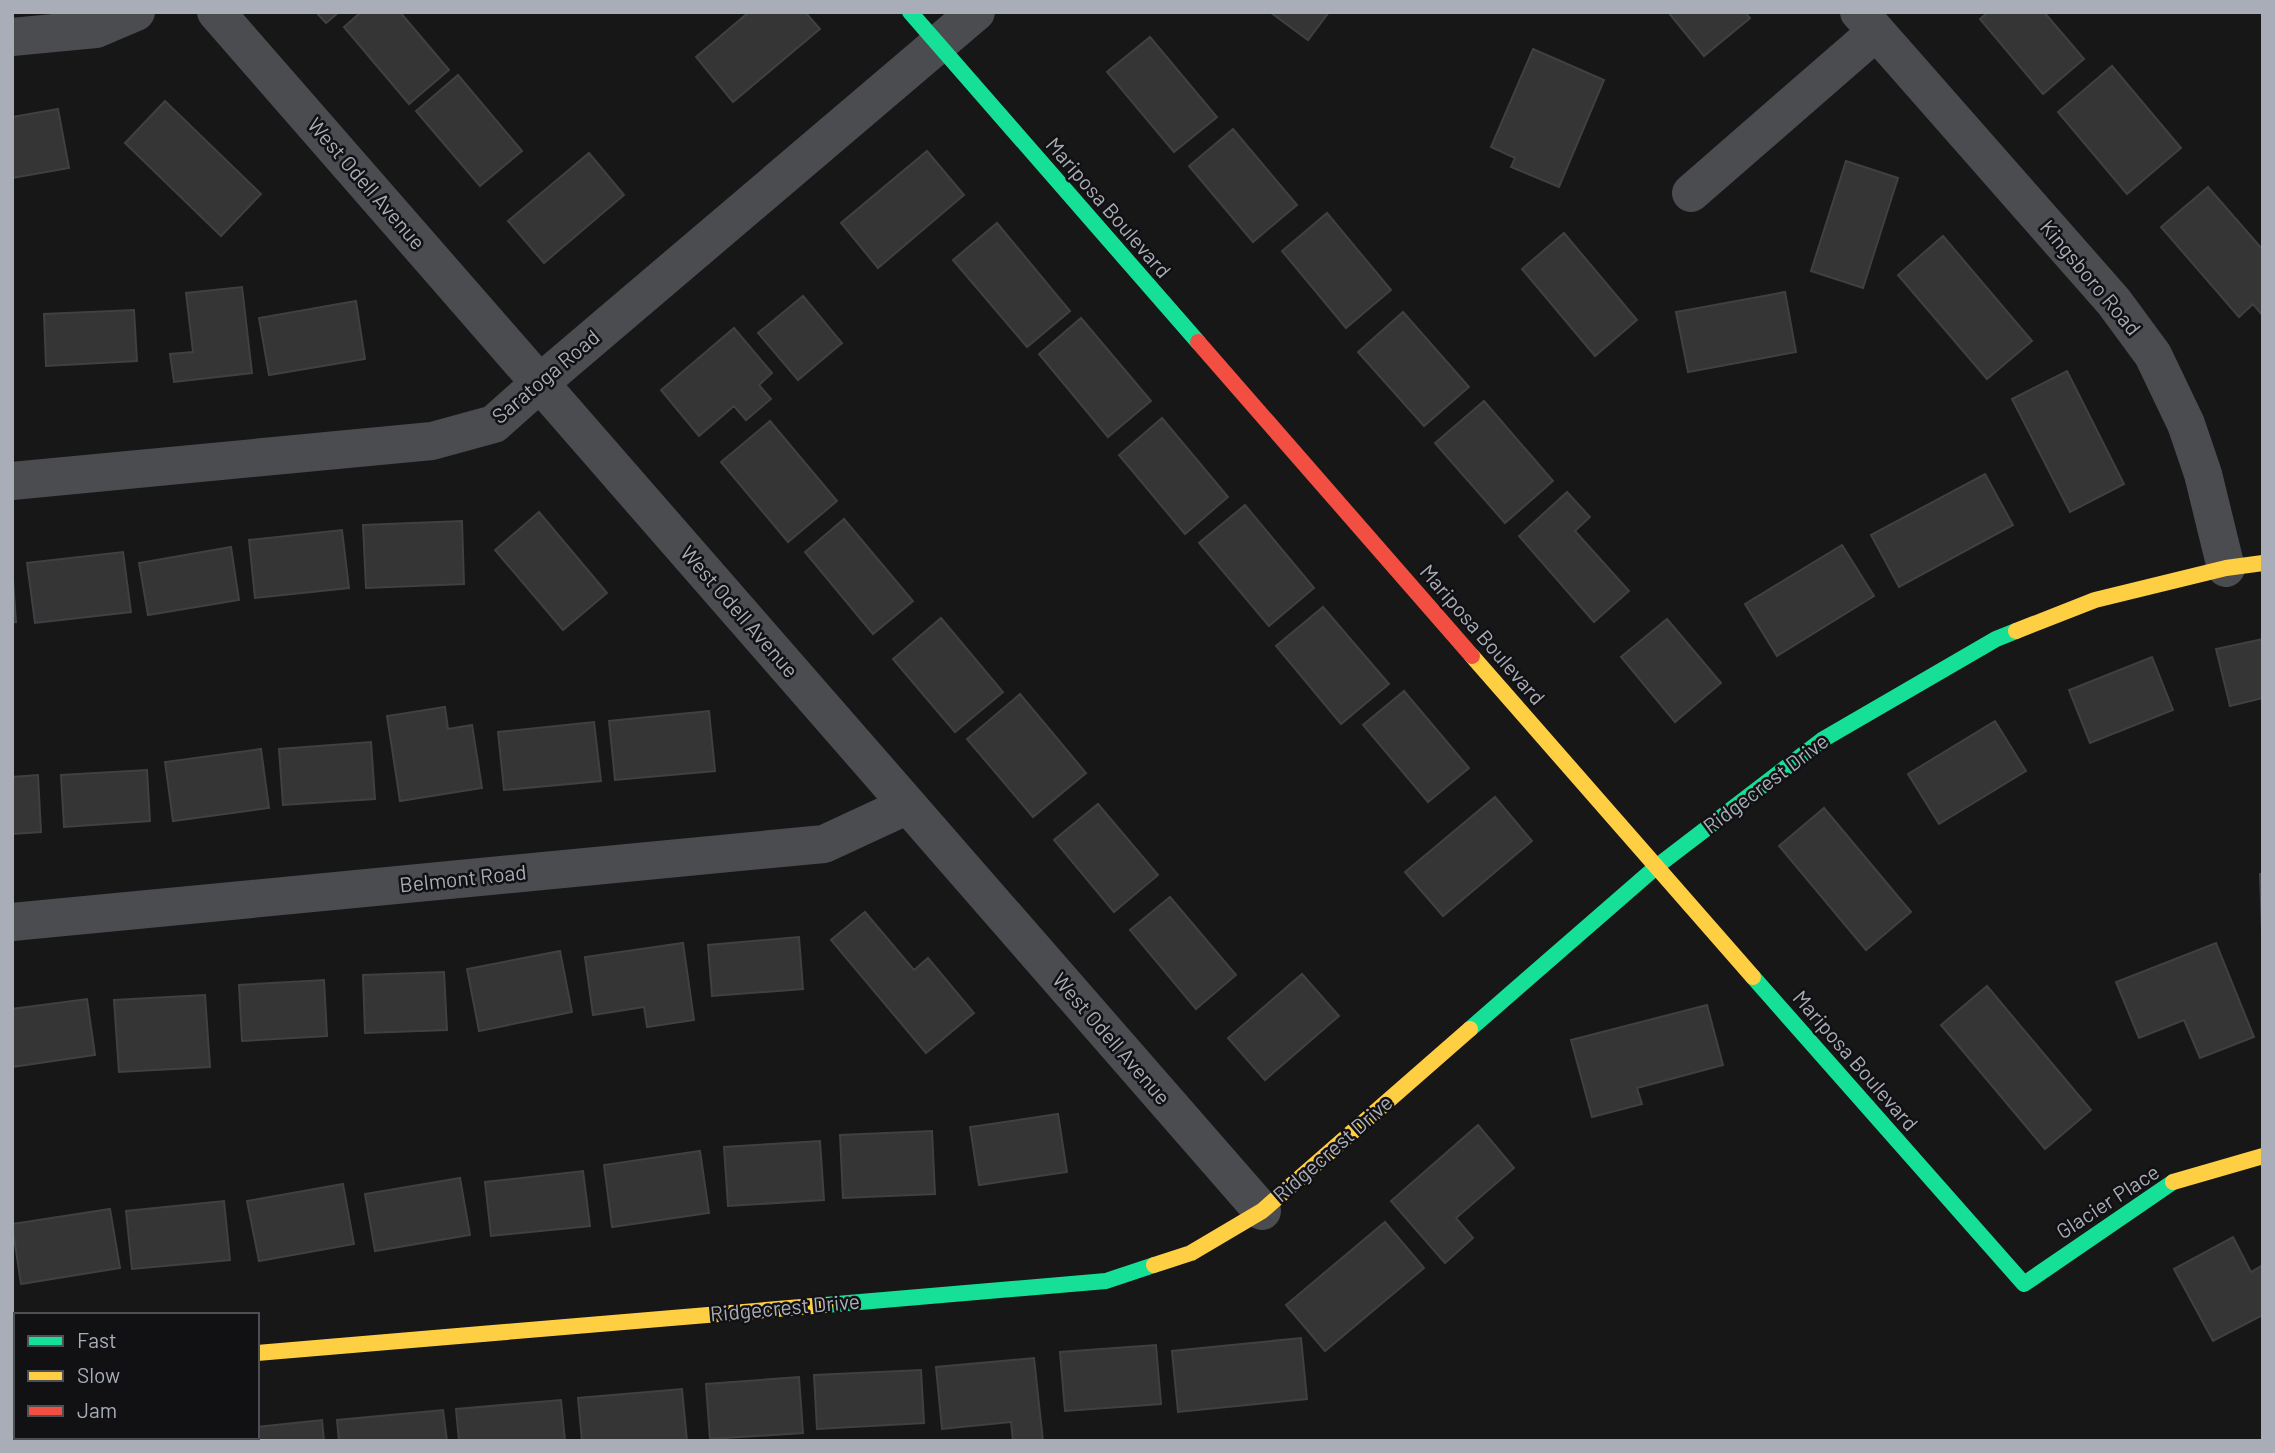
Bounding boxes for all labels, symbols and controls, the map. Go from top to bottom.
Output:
street label: West Odell Avenue [303,112,431,254]
street label: Mariposa Boulevard [1041,132,1177,282]
street label: Kingsboro Road [2036,214,2147,340]
street label: Saratoga Road [486,324,604,428]
street label: West Odell Avenue [676,540,804,682]
street label: Mariposa Boulevard [1415,559,1551,709]
street label: Ridgecrest Drive [1698,728,1833,838]
street label: Belmont Road [398,858,528,897]
street label: West Odell Avenue [1048,967,1176,1109]
street label: Mariposa Boulevard [1788,985,1924,1135]
street label: Ridgecrest Drive [1267,1089,1397,1207]
street label: Glacier Place [2051,1158,2163,1243]
street label: Ridgecrest Drive [709,1288,861,1326]
legend [14,1313,259,1439]
text: Fast [77,1327,117,1352]
text: Slow [77,1362,120,1387]
text: Jam [77,1397,117,1422]

